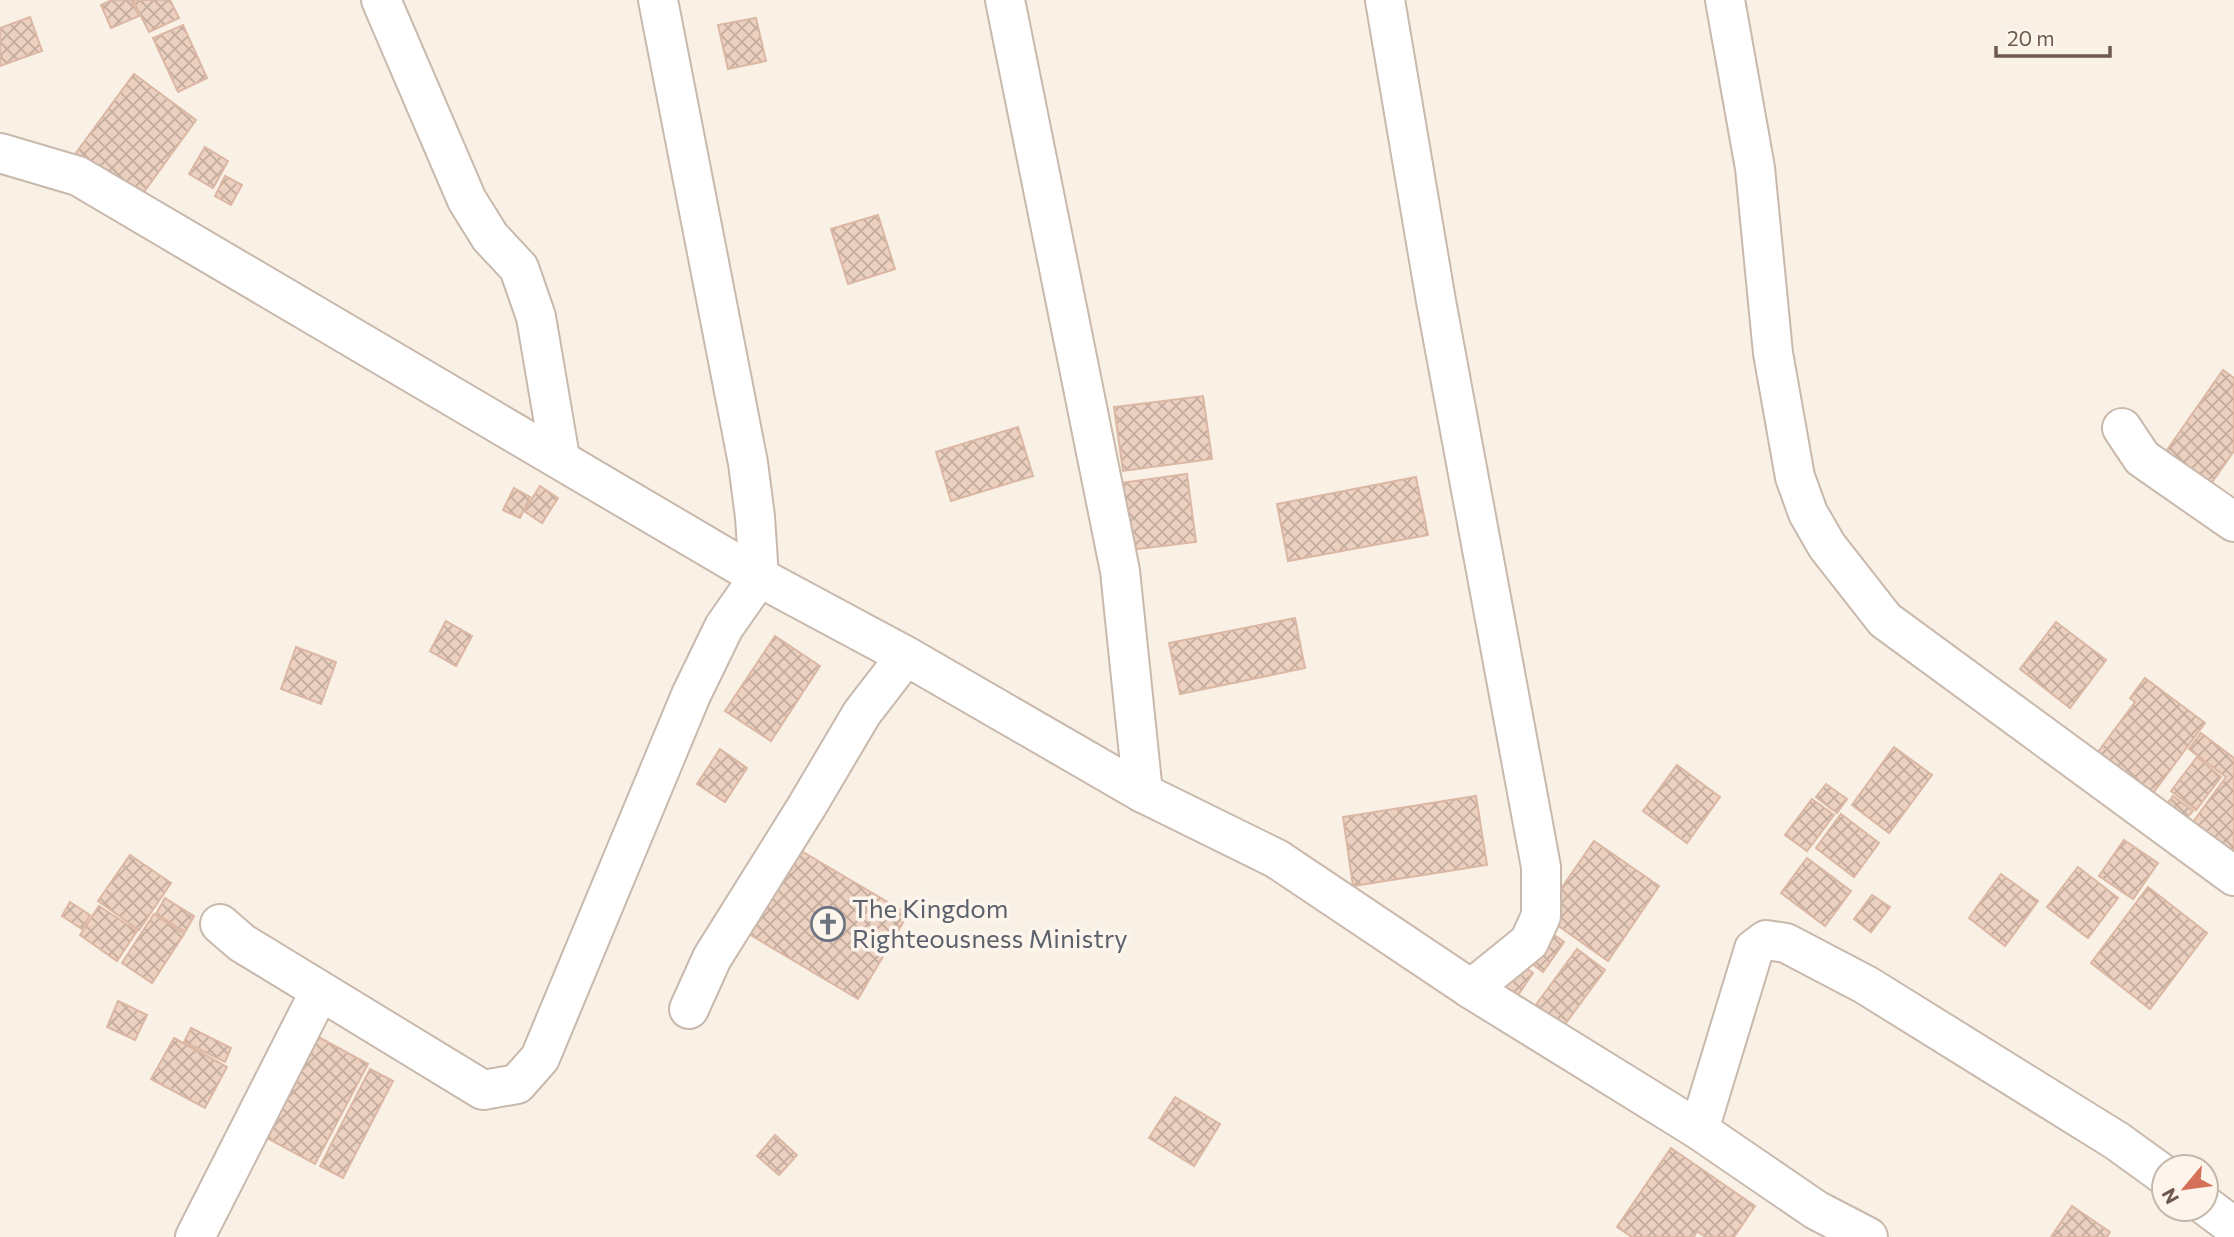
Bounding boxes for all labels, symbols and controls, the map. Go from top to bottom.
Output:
scale bar [1996,14,2110,58]
text: 20 m [2007,25,2055,50]
place label: The Kingdom Righteousness Ministry [852,892,1128,953]
church icon: The Kingdom Righteousness Ministry [809,905,847,943]
north arrow [2150,1153,2220,1223]
text: N [2156,1185,2183,1208]

